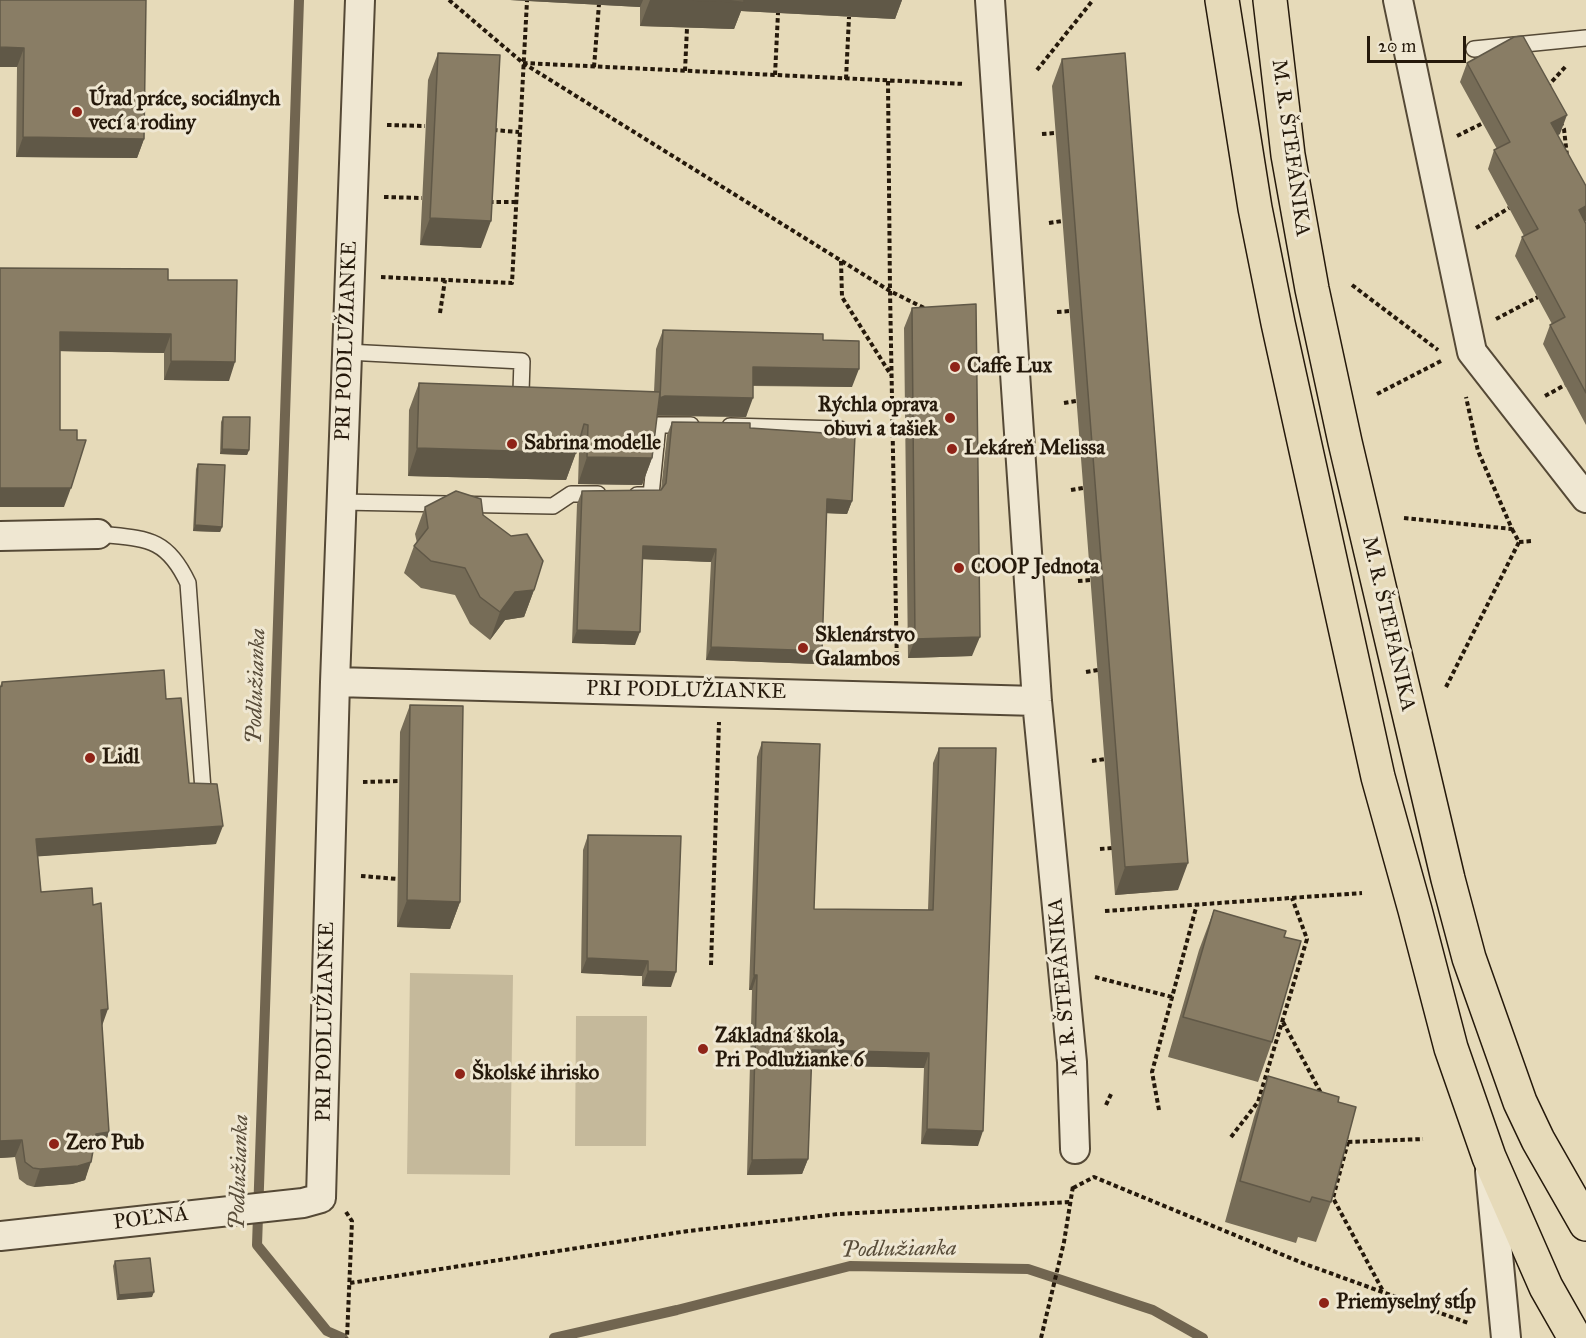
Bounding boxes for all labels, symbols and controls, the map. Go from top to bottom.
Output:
scale bar [1370,24,1469,62]
text: 20 m [1378,35,1416,57]
street label: M. R. ŠTEFÁNIKA [1265,58,1315,238]
place label: Úrad práce, sociálnych vecí a rodiny [89,87,280,137]
marker: Úrad práce, sociálnych vecí a rodiny [70,105,84,119]
street label: PRI PODLUŽIANKE [331,241,363,441]
place label: Caffe Lux [967,354,1052,380]
marker: Caffe Lux [948,360,962,374]
place label: Rýchla oprava obuvi a tašiek [818,393,938,443]
marker: Rýchla oprava obuvi a tašiek [943,411,957,425]
place label: Sabrina modelle [524,431,661,457]
place label: Lekáreň Melissa [964,436,1105,462]
marker: Sabrina modelle [505,437,519,451]
marker: Lekáreň Melissa [945,442,959,456]
street label: M. R. ŠTEFÁNIKA [1356,534,1420,714]
place label: COOP Jednota [971,555,1099,581]
marker: COOP Jednota [952,561,966,575]
place label: Sklenárstvo Galambos [815,623,915,673]
water label: Podlužianka [242,628,272,744]
marker: Sklenárstvo Galambos [796,641,810,655]
street label: PRI PODLUŽIANKE [586,677,786,705]
place label: Lidl [102,745,139,771]
marker: Lidl [83,751,97,765]
street label: M. R. ŠTEFÁNIKA [1044,897,1084,1077]
street label: PRI PODLUŽIANKE [312,922,340,1122]
place label: Základná škola, Pri Podlužianke 6 [715,1024,864,1074]
marker: Základná škola, Pri Podlužianke 6 [696,1042,710,1056]
place label: Školské ihrisko [472,1061,599,1087]
marker: Školské ihrisko [453,1067,467,1081]
water label: Podlužianka [225,1114,255,1230]
place label: Zero Pub [66,1131,144,1157]
marker: Zero Pub [47,1137,61,1151]
street label: POĽNÁ [112,1202,190,1236]
water label: Podlužianka [841,1236,957,1264]
place label: Priemyselný stĺp [1336,1290,1476,1316]
marker: Priemyselný stĺp [1317,1296,1331,1310]

